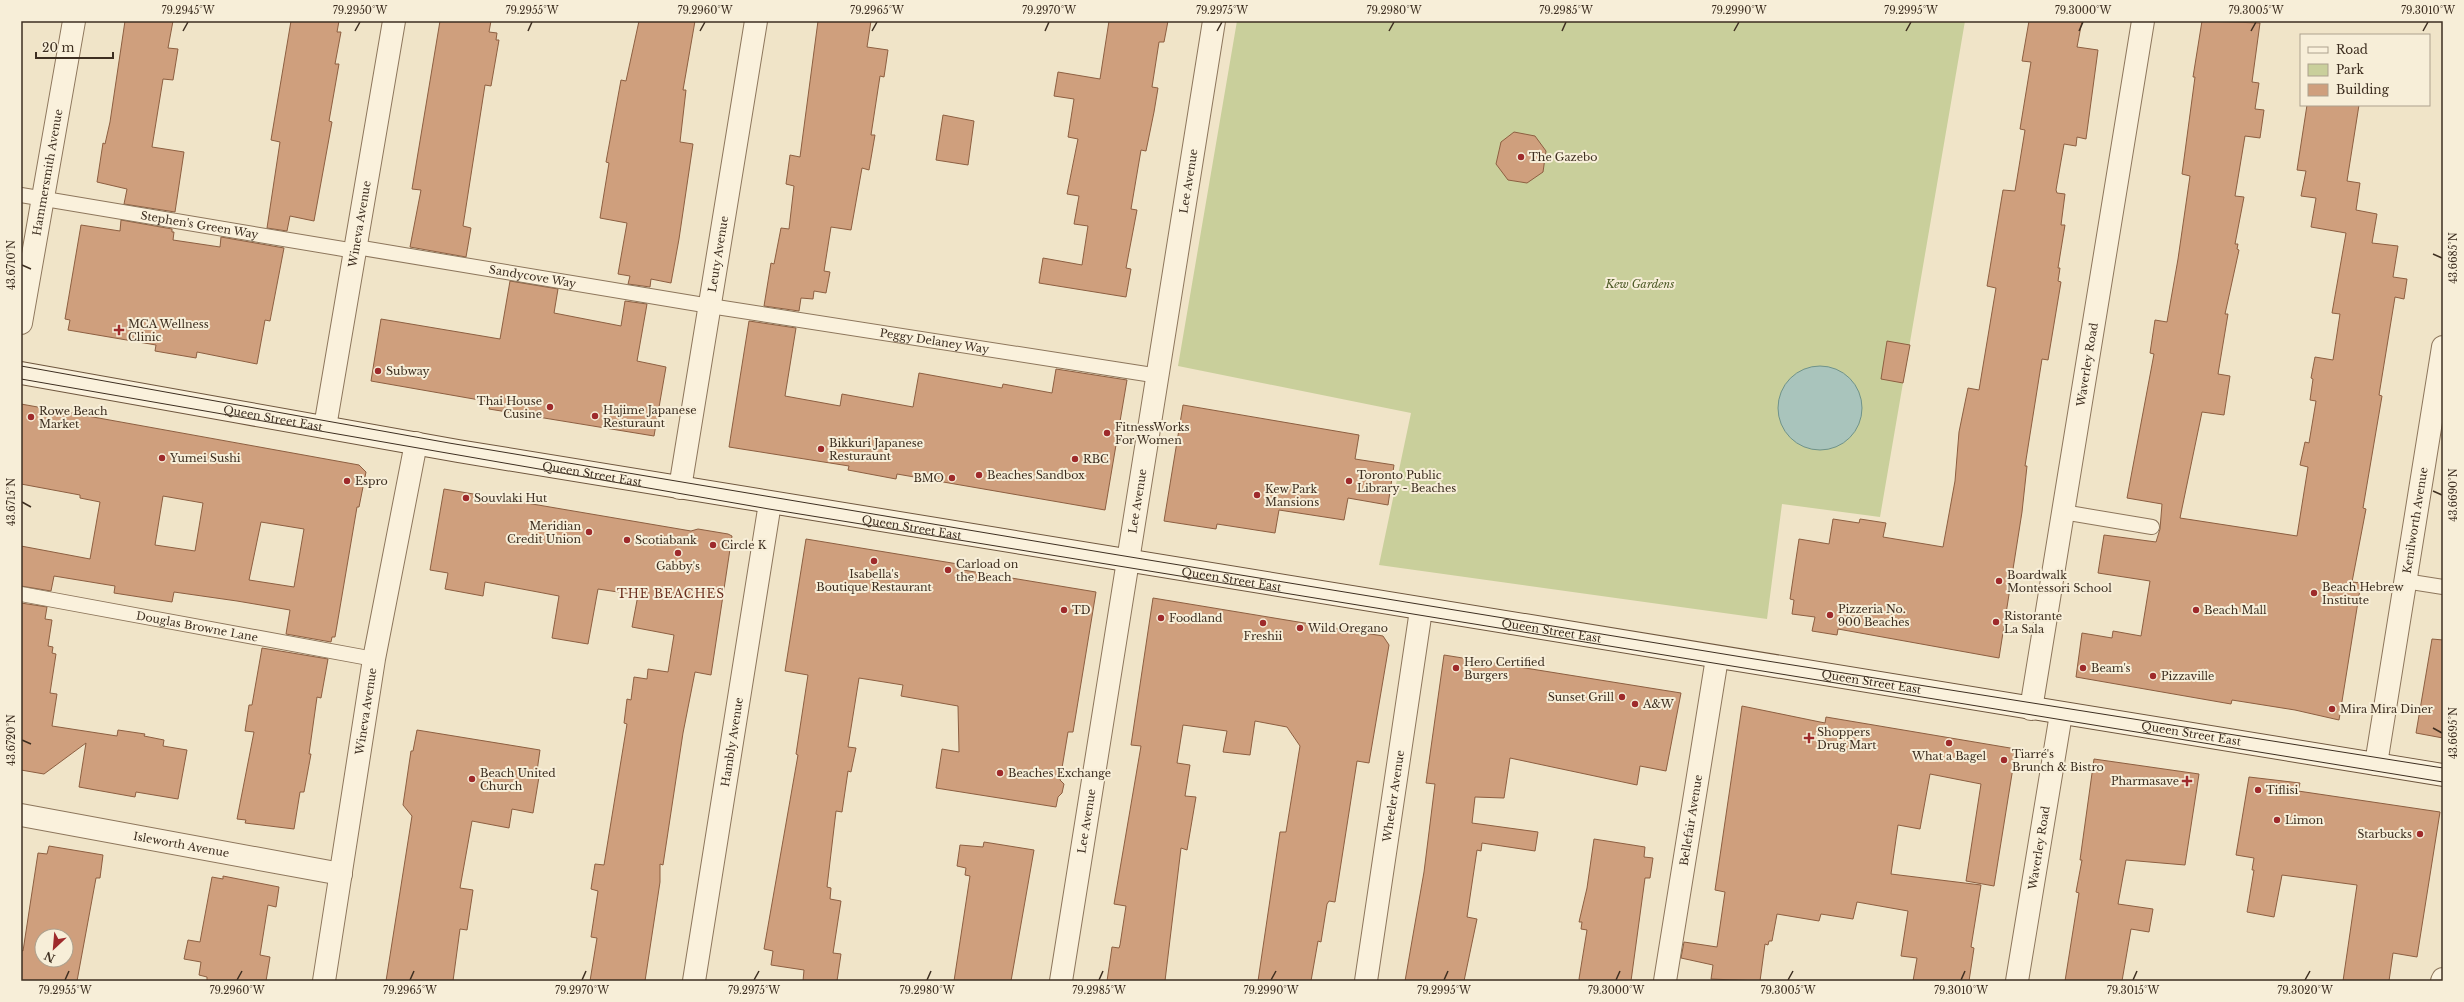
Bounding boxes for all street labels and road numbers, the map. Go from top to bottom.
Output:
street label: Hammersmith Avenue [29,108,65,237]
street label: Lee Avenue [1176,148,1201,214]
street label: Wineva Avenue [345,180,374,269]
street label: Stephen's Green Way [140,208,259,242]
street label: Leuty Avenue [705,215,731,293]
street label: Sandycove Way [488,262,577,291]
street label: Waverley Road [2073,321,2101,409]
street label: Peggy Delaney Way [879,326,990,356]
street label: Queen Street East [222,402,325,434]
street label: Queen Street East [541,459,644,489]
street label: Kenilworth Avenue [2400,466,2431,574]
street label: Lee Avenue [1125,468,1150,534]
street label: Queen Street East [861,512,963,543]
street label: Queen Street East [1181,564,1283,594]
street label: Douglas Browne Lane [135,608,259,645]
street label: Queen Street East [1501,616,1603,646]
street label: Wineva Avenue [352,667,380,757]
street label: Queen Street East [1820,667,1923,697]
street label: Hambly Avenue [718,696,746,788]
street label: Queen Street East [2140,719,2243,749]
street label: Wheeler Avenue [1380,749,1407,844]
street label: Bellefair Avenue [1677,773,1705,867]
street label: Lee Avenue [1074,788,1099,854]
street label: Waverley Road [2025,804,2053,892]
street label: Isleworth Avenue [132,829,230,860]

